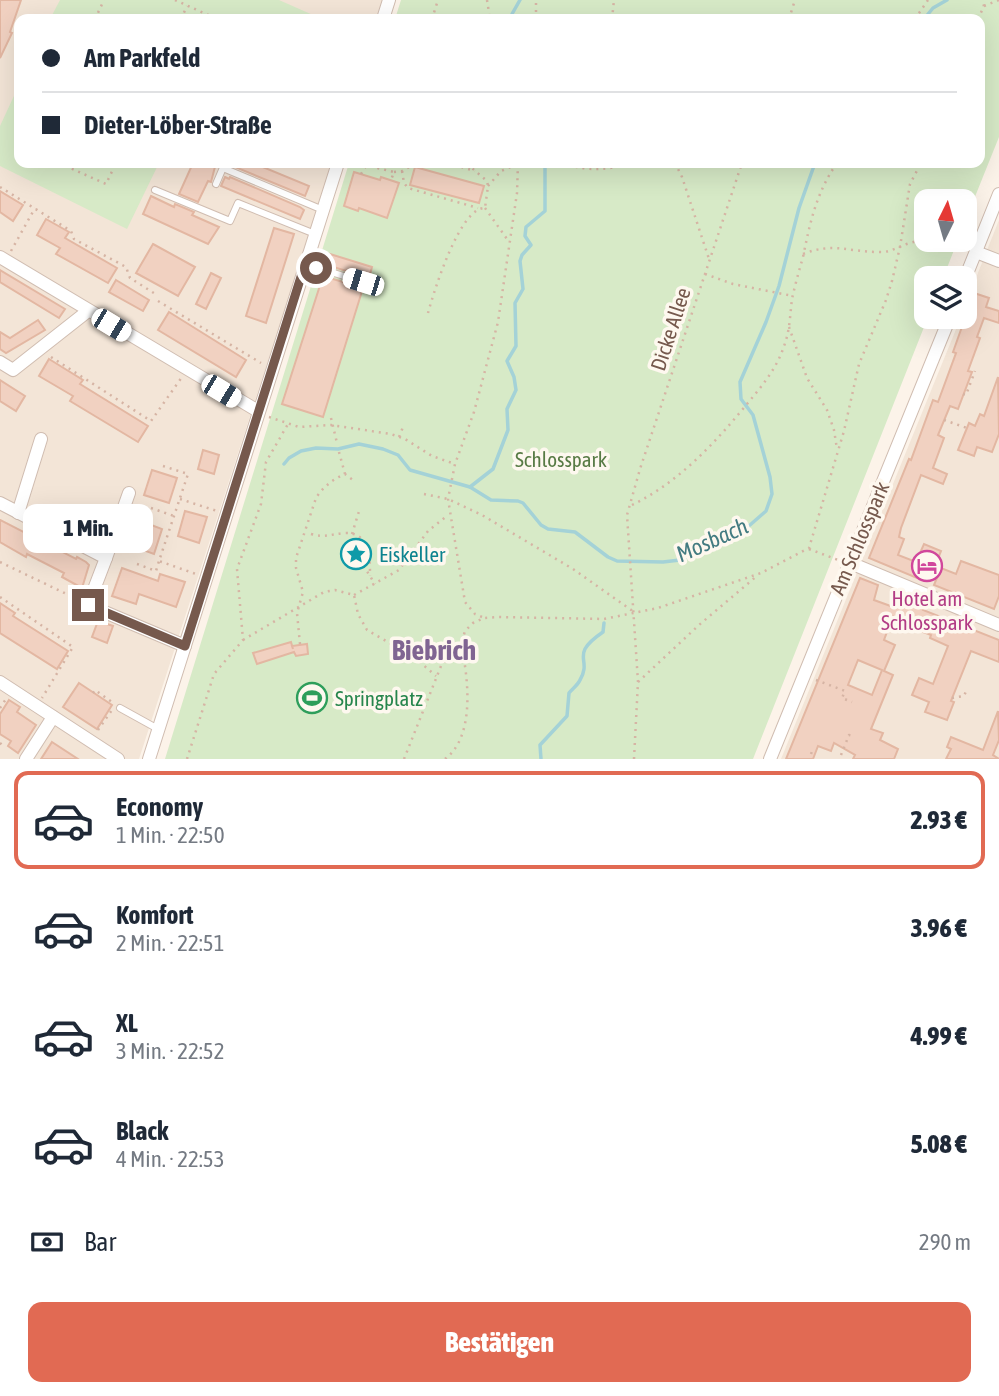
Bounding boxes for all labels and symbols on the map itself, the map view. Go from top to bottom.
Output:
north arrow [914,189,976,252]
route start [300,252,332,284]
car [340,266,387,298]
street label: Dicke Allee [645,285,695,373]
car [88,305,135,345]
car [198,371,245,411]
park label: Schlosspark [515,447,607,471]
street label: Am Schlosspark [824,478,894,598]
callout: 1 Min. [23,504,153,552]
water label: Mosbach [672,513,752,567]
place icon: Eiskeller [339,537,373,571]
place label: Eiskeller [379,542,446,566]
hotel icon: Hotel am Schlosspark [910,549,944,583]
place label: Hotel am Schlosspark [881,586,973,634]
route end [72,589,104,621]
district label: Biebrich [392,634,476,666]
sports icon: Springplatz [295,681,329,715]
place label: Springplatz [335,686,423,710]

